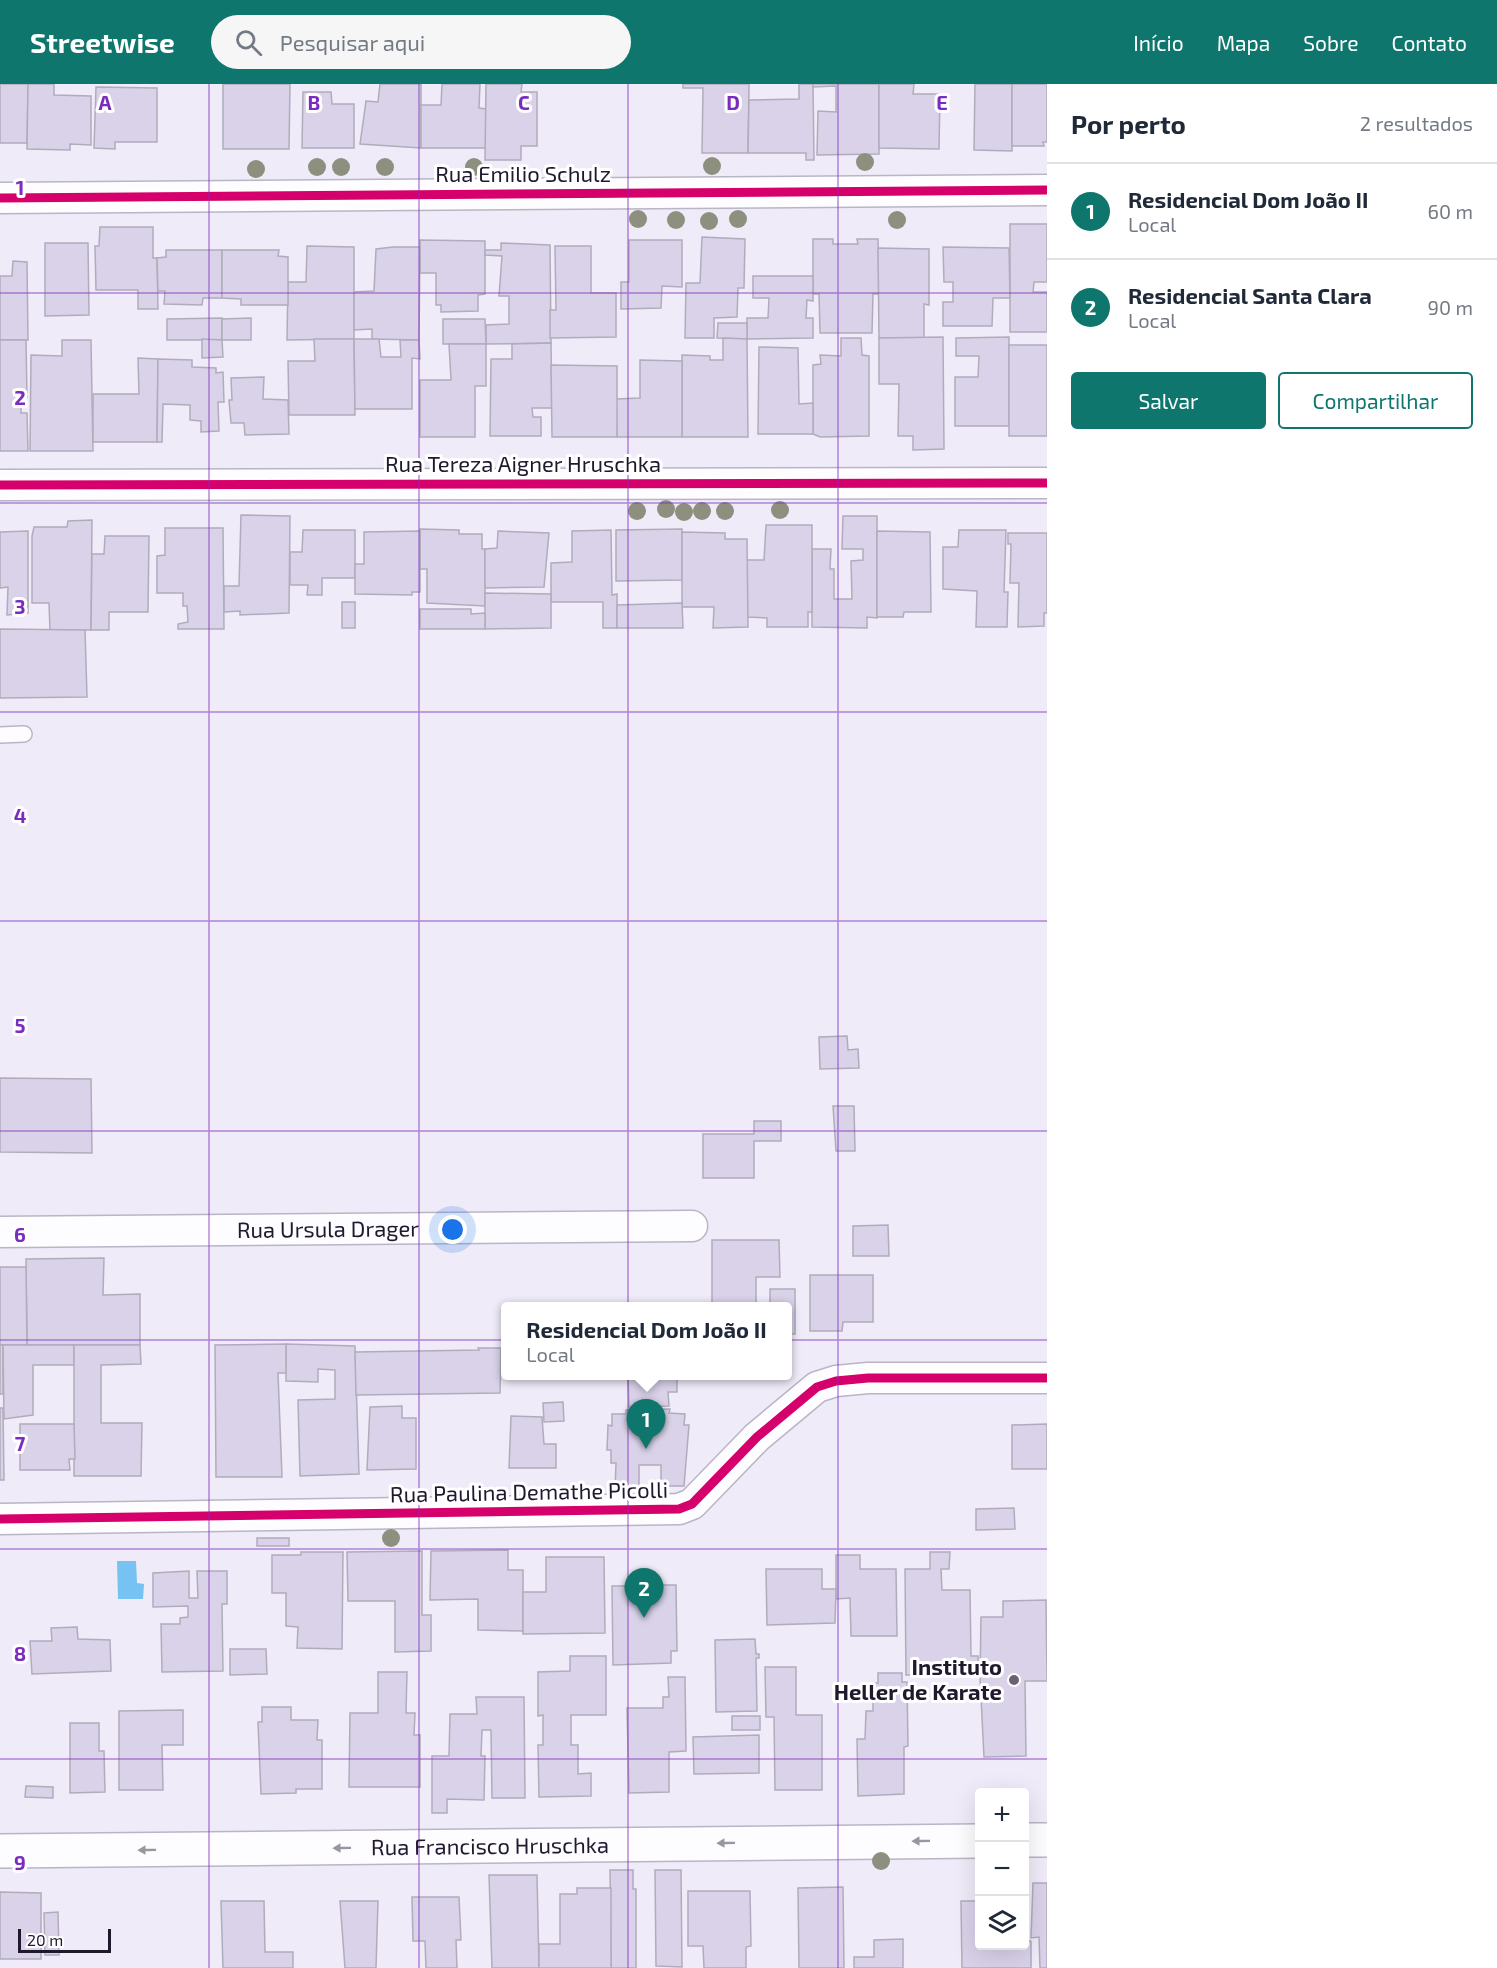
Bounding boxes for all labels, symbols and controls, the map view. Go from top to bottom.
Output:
search box [211,15,631,69]
text: Streetwise [30,25,175,59]
icon: search [232,26,265,59]
text: Pesquisar aqui [280,29,425,55]
text: Início [1133,30,1184,55]
text: Mapa [1217,30,1270,55]
text: Sobre [1303,30,1358,55]
text: Contato [1391,30,1467,55]
text: A [98,90,112,114]
text: B [308,90,320,114]
text: C [518,90,530,114]
text: D [726,90,740,114]
text: E [936,90,948,114]
text: Por perto [1071,108,1186,139]
text: 2 resultados [1360,111,1473,135]
street label: Rua Emilio Schulz [435,160,611,186]
text: 1 [16,175,24,199]
text: Residencial Dom João II [1128,186,1368,212]
text: 1 [1086,199,1095,223]
text: 60 m [1428,199,1473,223]
text: Local [1128,212,1176,236]
text: Residencial Santa Clara [1128,282,1372,308]
text: 2 [1085,295,1096,319]
text: 90 m [1428,295,1473,319]
text: Local [1128,308,1176,332]
button: Salvar [1071,372,1266,429]
button: Compartilhar [1278,372,1473,429]
text: 2 [14,385,26,409]
street label: Rua Tereza Aigner Hruschka [385,450,661,476]
text: 3 [14,594,26,618]
text: 4 [14,803,27,827]
text: 5 [14,1013,26,1037]
street label: Rua Ursula Drager [237,1214,419,1242]
your location [438,1215,467,1244]
text: 6 [14,1222,26,1246]
popup [501,1302,792,1380]
text: Residencial Dom João II [526,1316,767,1342]
text: Local [526,1342,575,1366]
pin: 1 [626,1400,666,1449]
text: 7 [15,1431,26,1455]
street label: Rua Paulina Demathe Picolli [390,1476,668,1506]
pin: 2 [624,1568,664,1618]
text: 8 [14,1641,26,1665]
place label: Instituto Heller de Karate [834,1653,1002,1704]
marker: Instituto Heller de Karate [1007,1673,1021,1687]
map controls [975,1788,1029,1950]
button: + [975,1788,1029,1842]
street label: Rua Francisco Hruschka [371,1831,609,1859]
one-way arrow [912,1836,931,1846]
one-way arrow [717,1839,736,1848]
button: − [975,1842,1029,1896]
one-way arrow [333,1843,352,1853]
one-way arrow [138,1845,157,1855]
text: 9 [14,1850,26,1874]
button: layers [975,1896,1029,1950]
scale bar [18,1926,111,1954]
text: 20 m [27,1930,63,1949]

